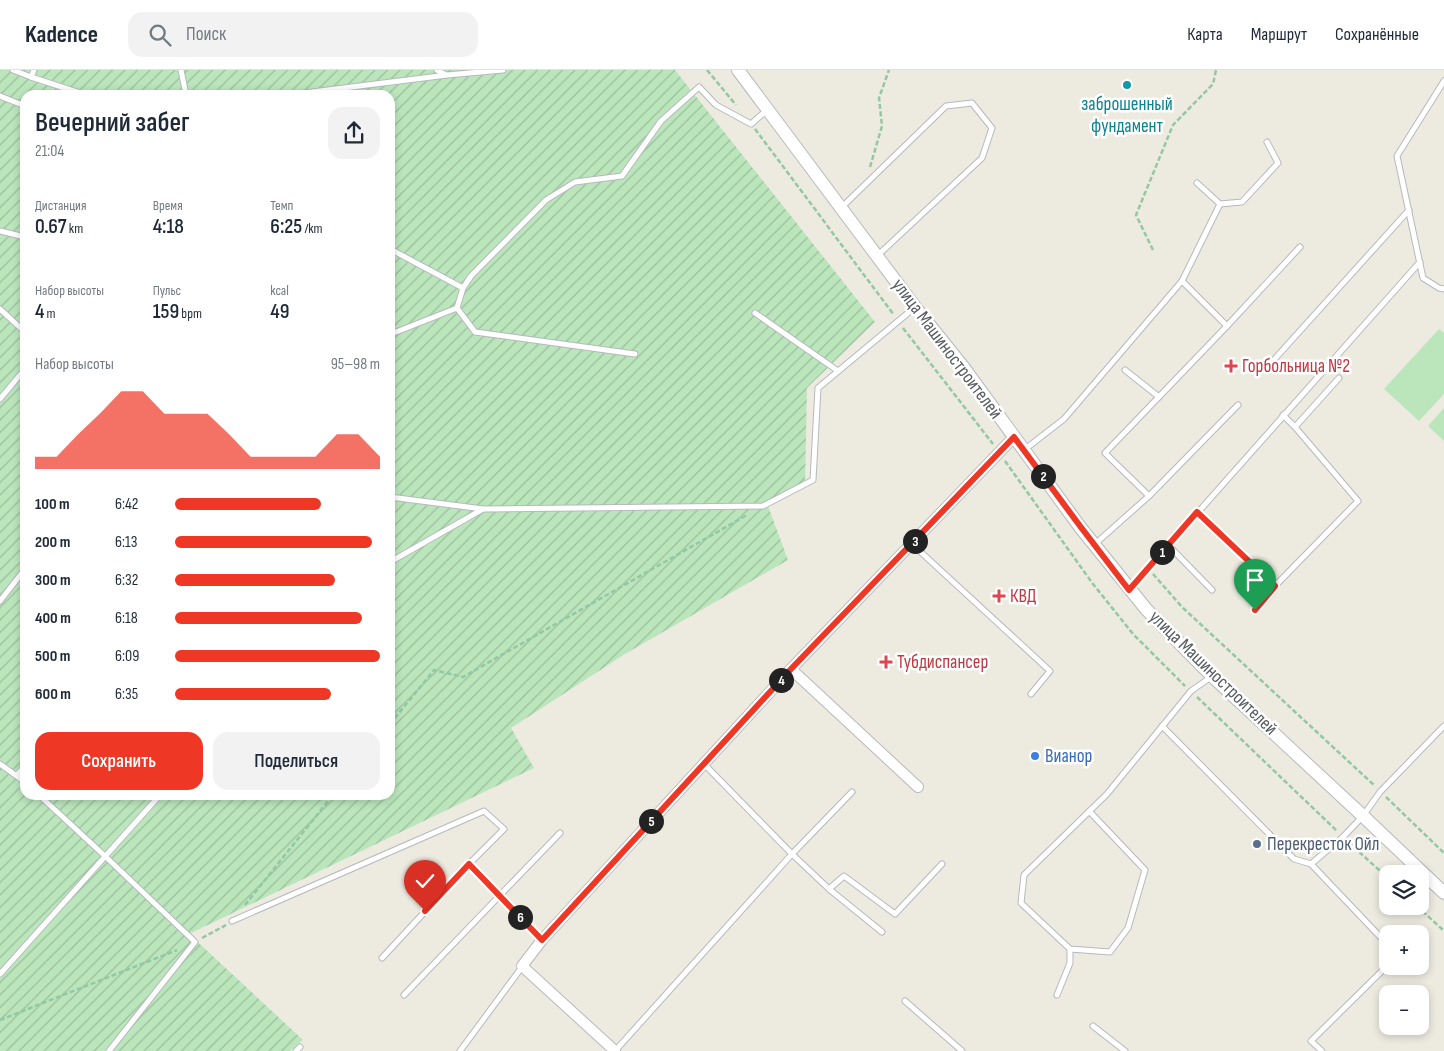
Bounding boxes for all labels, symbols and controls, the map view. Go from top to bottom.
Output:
search box [128,12,478,57]
text: Kadence [25,20,98,49]
icon: search [146,21,174,49]
text: Поиск [186,23,226,46]
text: Карта [1187,24,1223,45]
text: Маршрут [1251,24,1307,45]
text: Сохранённые [1335,24,1419,45]
marker: заброшенный фундамент [1121,79,1133,91]
place label: заброшенный фундамент [1081,93,1173,138]
text: Вечерний забег [35,106,190,139]
button: share [328,107,380,159]
text: 21:04 [35,142,64,161]
text: Дистанция [35,197,86,214]
text: Время [153,197,183,214]
text: Темп [270,197,293,214]
text: 0.67 [35,214,67,239]
text: 4:18 [153,214,184,239]
text: 6:25 [270,214,302,239]
text: km [67,220,83,237]
text: /km [302,220,323,237]
street label: улица Машиностроителей [887,274,1007,424]
text: Набор высоты [35,282,104,299]
text: Пульс [153,282,181,299]
text: kcal [270,282,289,299]
text: 4 [35,299,44,324]
text: 159 [153,299,179,324]
text: 49 [270,299,289,324]
text: m [44,305,56,322]
text: bpm [179,305,202,322]
text: Набор высоты [35,355,114,374]
text: 95–98 m [331,355,380,374]
place label: Горбольница №2 [1242,355,1350,378]
marker: Горбольница №2 [1224,359,1238,373]
pin: 2 [1030,464,1056,488]
text: 2 [1040,468,1047,485]
text: 100 m [35,495,70,514]
text: 6:42 [115,495,138,514]
pin: 3 [902,528,928,554]
text: 200 m [35,533,70,552]
text: 6:13 [115,533,137,552]
text: 3 [912,533,919,550]
pin: 1 [1150,540,1174,564]
text: 1 [1160,544,1165,561]
pin [1234,559,1276,610]
icon: arrive [1241,566,1269,594]
text: 300 m [35,571,71,590]
text: 6:32 [115,571,138,590]
place label: КВД [1010,585,1036,608]
marker: КВД [992,589,1006,603]
street label: улица Машиностроителей [1144,606,1282,740]
text: 400 m [35,609,71,628]
text: 6:18 [115,609,138,628]
text: 500 m [35,647,70,666]
text: 6:09 [115,647,139,666]
place label: Тубдиспансер [897,651,988,674]
marker: Тубдиспансер [879,655,893,669]
pin: 4 [768,668,794,692]
text: 4 [778,672,785,689]
text: 600 m [35,685,71,704]
text: 6:35 [115,685,138,704]
button: Сохранить [35,732,203,790]
button: Поделиться [213,732,380,790]
place label: Вианор [1045,745,1092,768]
marker: Вианор [1029,750,1041,762]
pin: 5 [638,808,664,834]
text: 5 [648,813,655,830]
place label: Перекресток Ойл [1267,833,1379,856]
marker: Перекресток Ойл [1251,838,1263,850]
pin [404,860,446,911]
map controls [1379,865,1429,1035]
button: layers [1379,865,1429,915]
icon: check [411,867,439,895]
pin: 6 [508,904,532,930]
text: 6 [517,909,524,926]
button: + [1379,925,1429,975]
button: − [1379,985,1429,1035]

